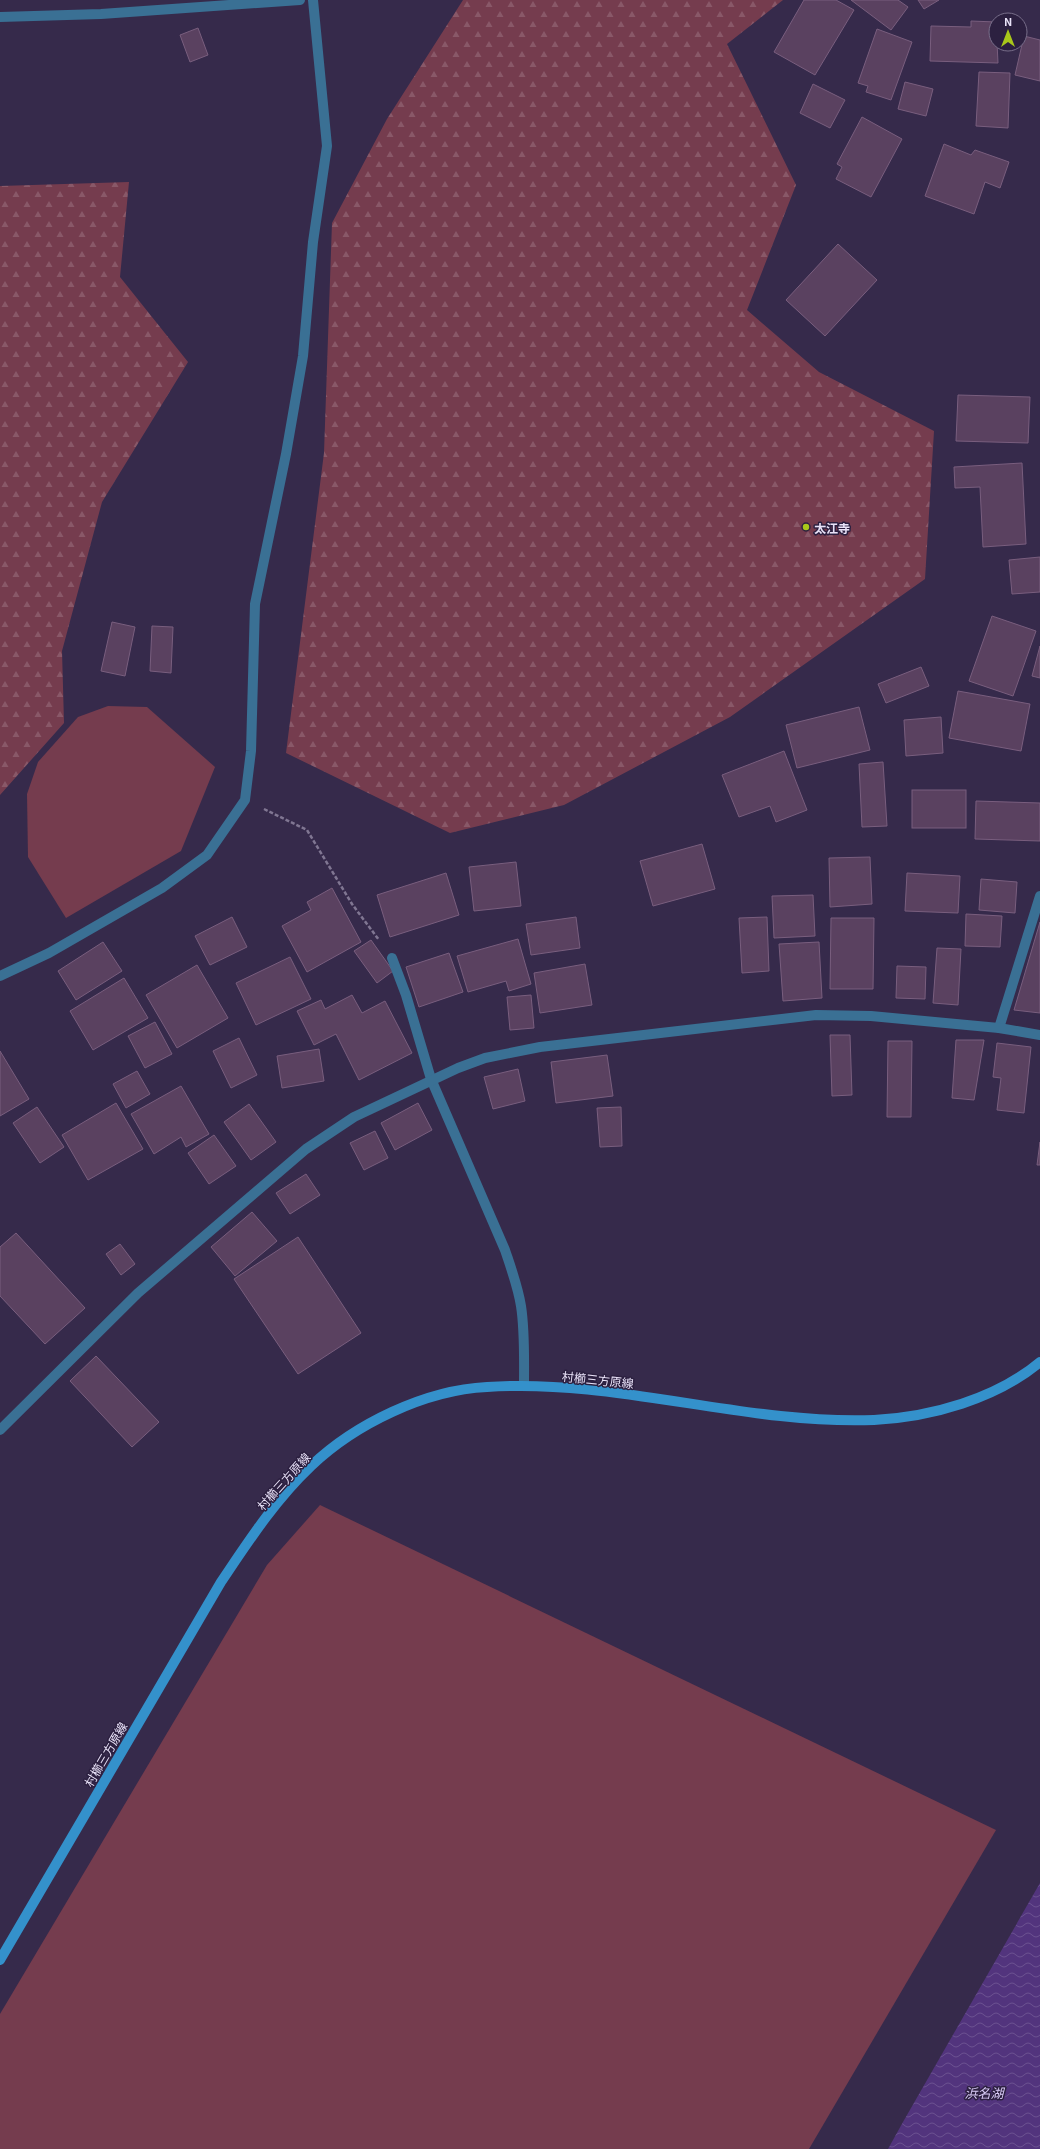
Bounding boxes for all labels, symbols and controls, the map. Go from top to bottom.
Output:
north arrow [988,12,1028,52]
text: N [1004,13,1012,29]
place label: 太江寺 [814,519,850,536]
marker: 太江寺 [801,522,811,532]
street label: 村櫛三方原線 [561,1367,635,1391]
street label: 村櫛三方原線 [253,1449,313,1513]
street label: 村櫛三方原線 [80,1719,130,1789]
water label: 浜名湖 [964,2083,1005,2102]

